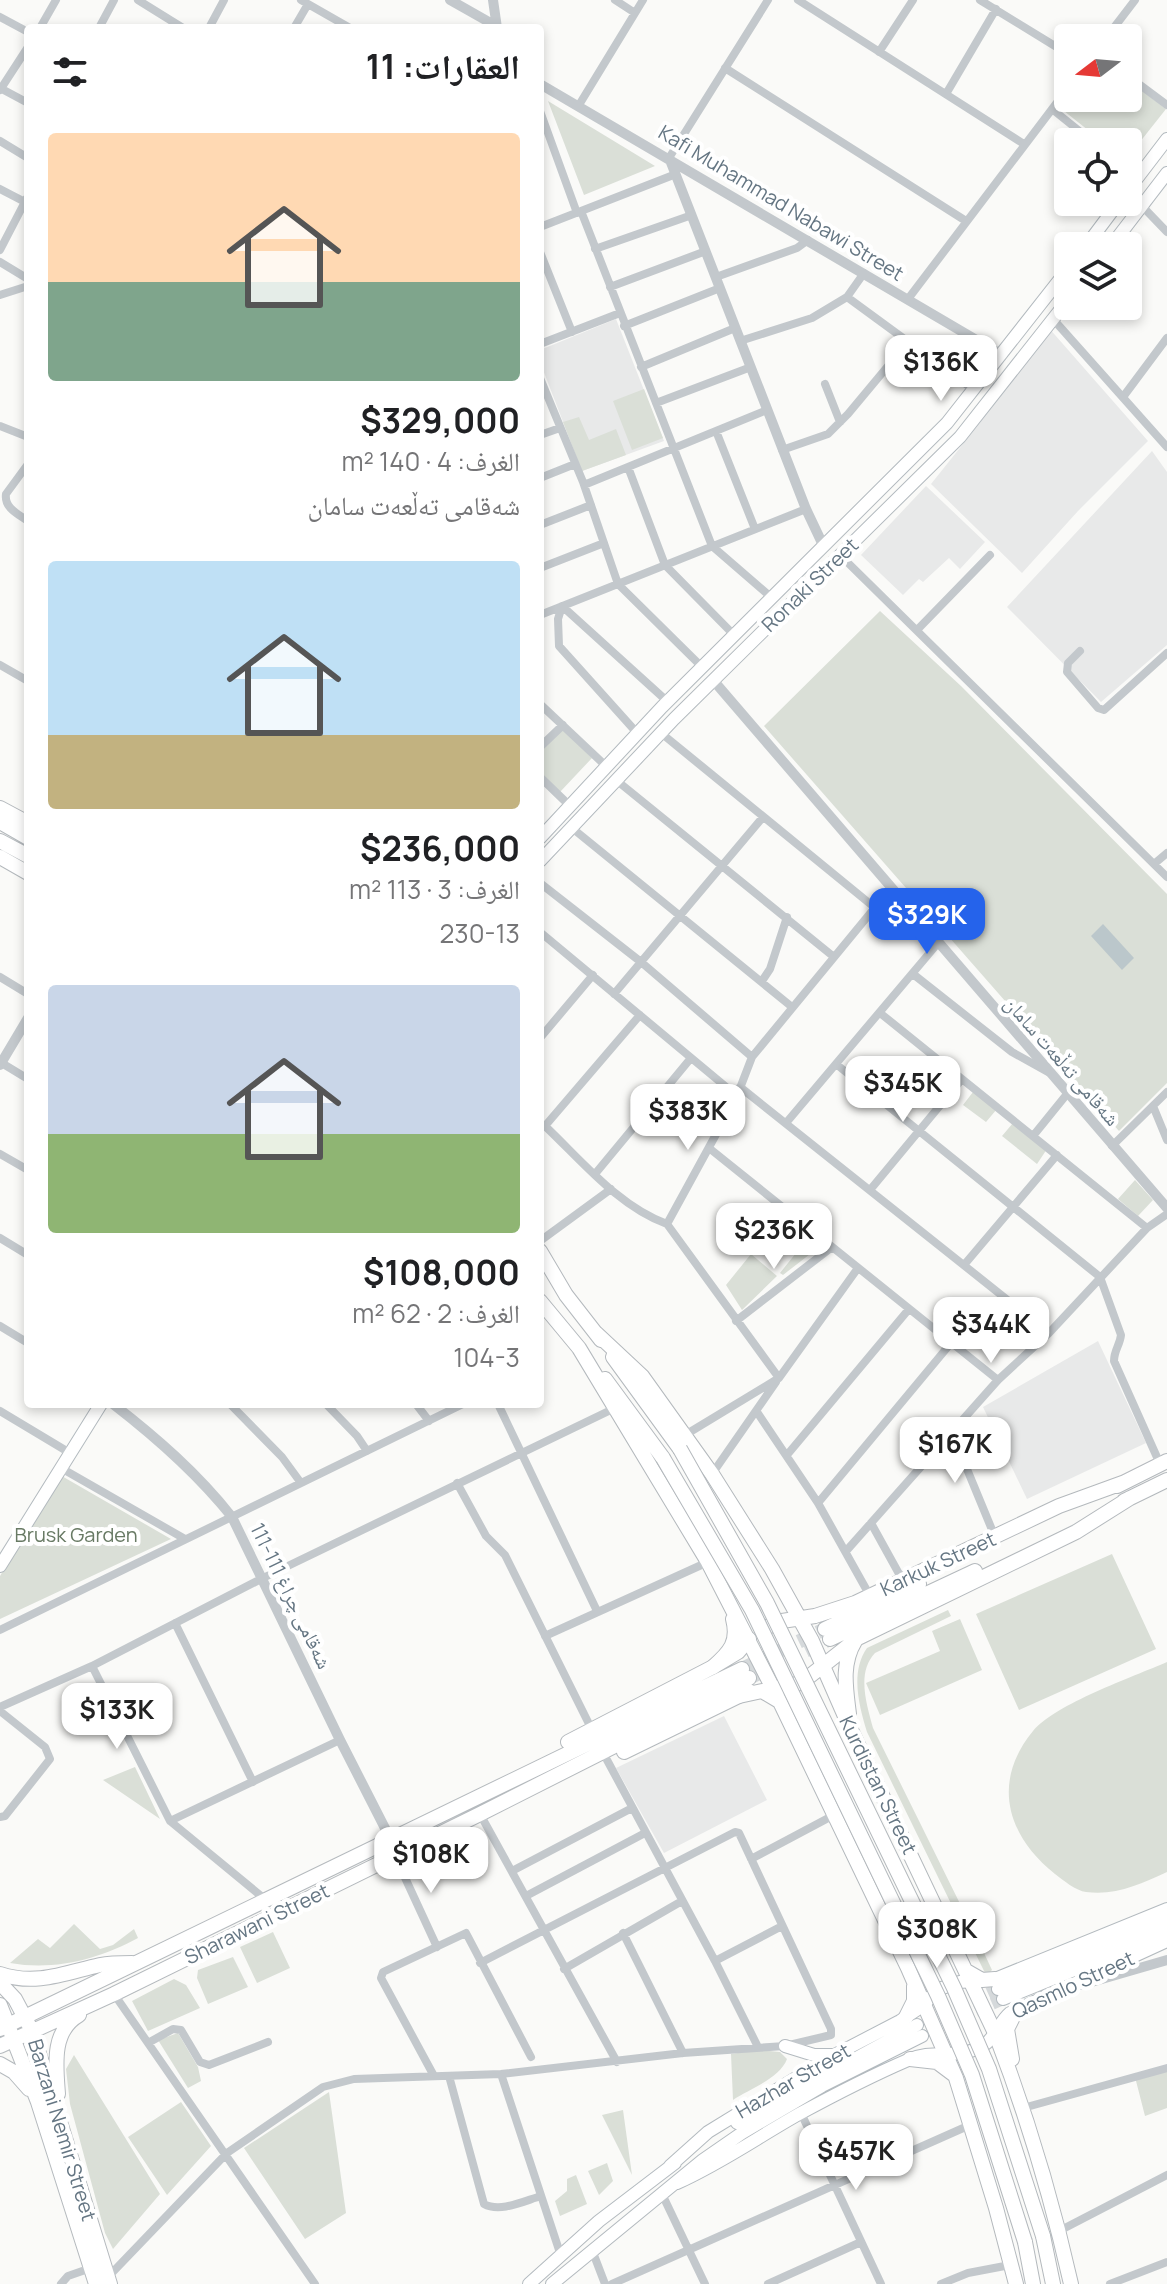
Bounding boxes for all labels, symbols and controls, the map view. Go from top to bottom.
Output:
north arrow [1054,24,1142,112]
map controls [1054,24,1142,320]
text: العقارات: 11 [366,43,520,89]
icon: filters [48,50,92,94]
street label: Kafi Muhammad Nabawi Street [654,118,909,287]
button: locate [1054,128,1142,216]
icon: home [212,185,356,329]
button: layers [1054,232,1142,320]
pin: $136K [885,335,997,403]
text: $136K [903,343,979,379]
text: $329,000 [360,397,520,443]
text: الغرف: 4 · 140 m² [341,443,520,479]
text: شەقامی تەڵعەت سامان [307,487,520,523]
street label: Ronaki Street [755,532,864,638]
icon: home [212,613,356,757]
text: $236,000 [360,825,520,871]
text: الغرف: 3 · 113 m² [349,871,520,907]
pin: $329K [871,888,983,956]
text: $329K [887,896,967,932]
text: 230-13 [440,915,520,951]
street label: شەقامی تەڵعەت سامان [999,990,1126,1131]
icon: home [212,1037,356,1181]
pin: $345K [847,1056,959,1124]
text: $345K [863,1064,943,1100]
pin: $383K [632,1084,744,1152]
text: $383K [648,1092,728,1128]
pin: $236K [718,1203,830,1271]
text: $236K [734,1211,814,1247]
text: $108,000 [363,1249,520,1295]
text: الغرف: 2 · 62 m² [352,1295,520,1331]
pin: $344K [935,1297,1047,1365]
text: $344K [951,1305,1031,1341]
text: 104-3 [453,1339,520,1375]
pin: $167K [899,1417,1011,1485]
text: $167K [918,1425,992,1461]
street label: شەقامی چراغ 111-111 [244,1518,339,1673]
park label: Brusk Garden [14,1521,138,1548]
street label: Karkuk Street [876,1525,1000,1602]
pin: $133K [61,1683,173,1751]
text: $133K [80,1691,154,1727]
street label: Kurdistan Street [833,1711,924,1858]
pin: $108K [375,1827,487,1895]
text: $108K [392,1835,470,1871]
street label: Sharawani Street [180,1877,334,1970]
pin: $308K [881,1902,993,1970]
text: $308K [896,1910,978,1946]
street label: Qasmlo Street [1007,1944,1138,2025]
street label: Barzani Nemir Street [22,2036,103,2224]
street label: Hazhar Street [730,2037,855,2124]
pin: $457K [800,2124,912,2192]
text: $457K [817,2132,895,2168]

